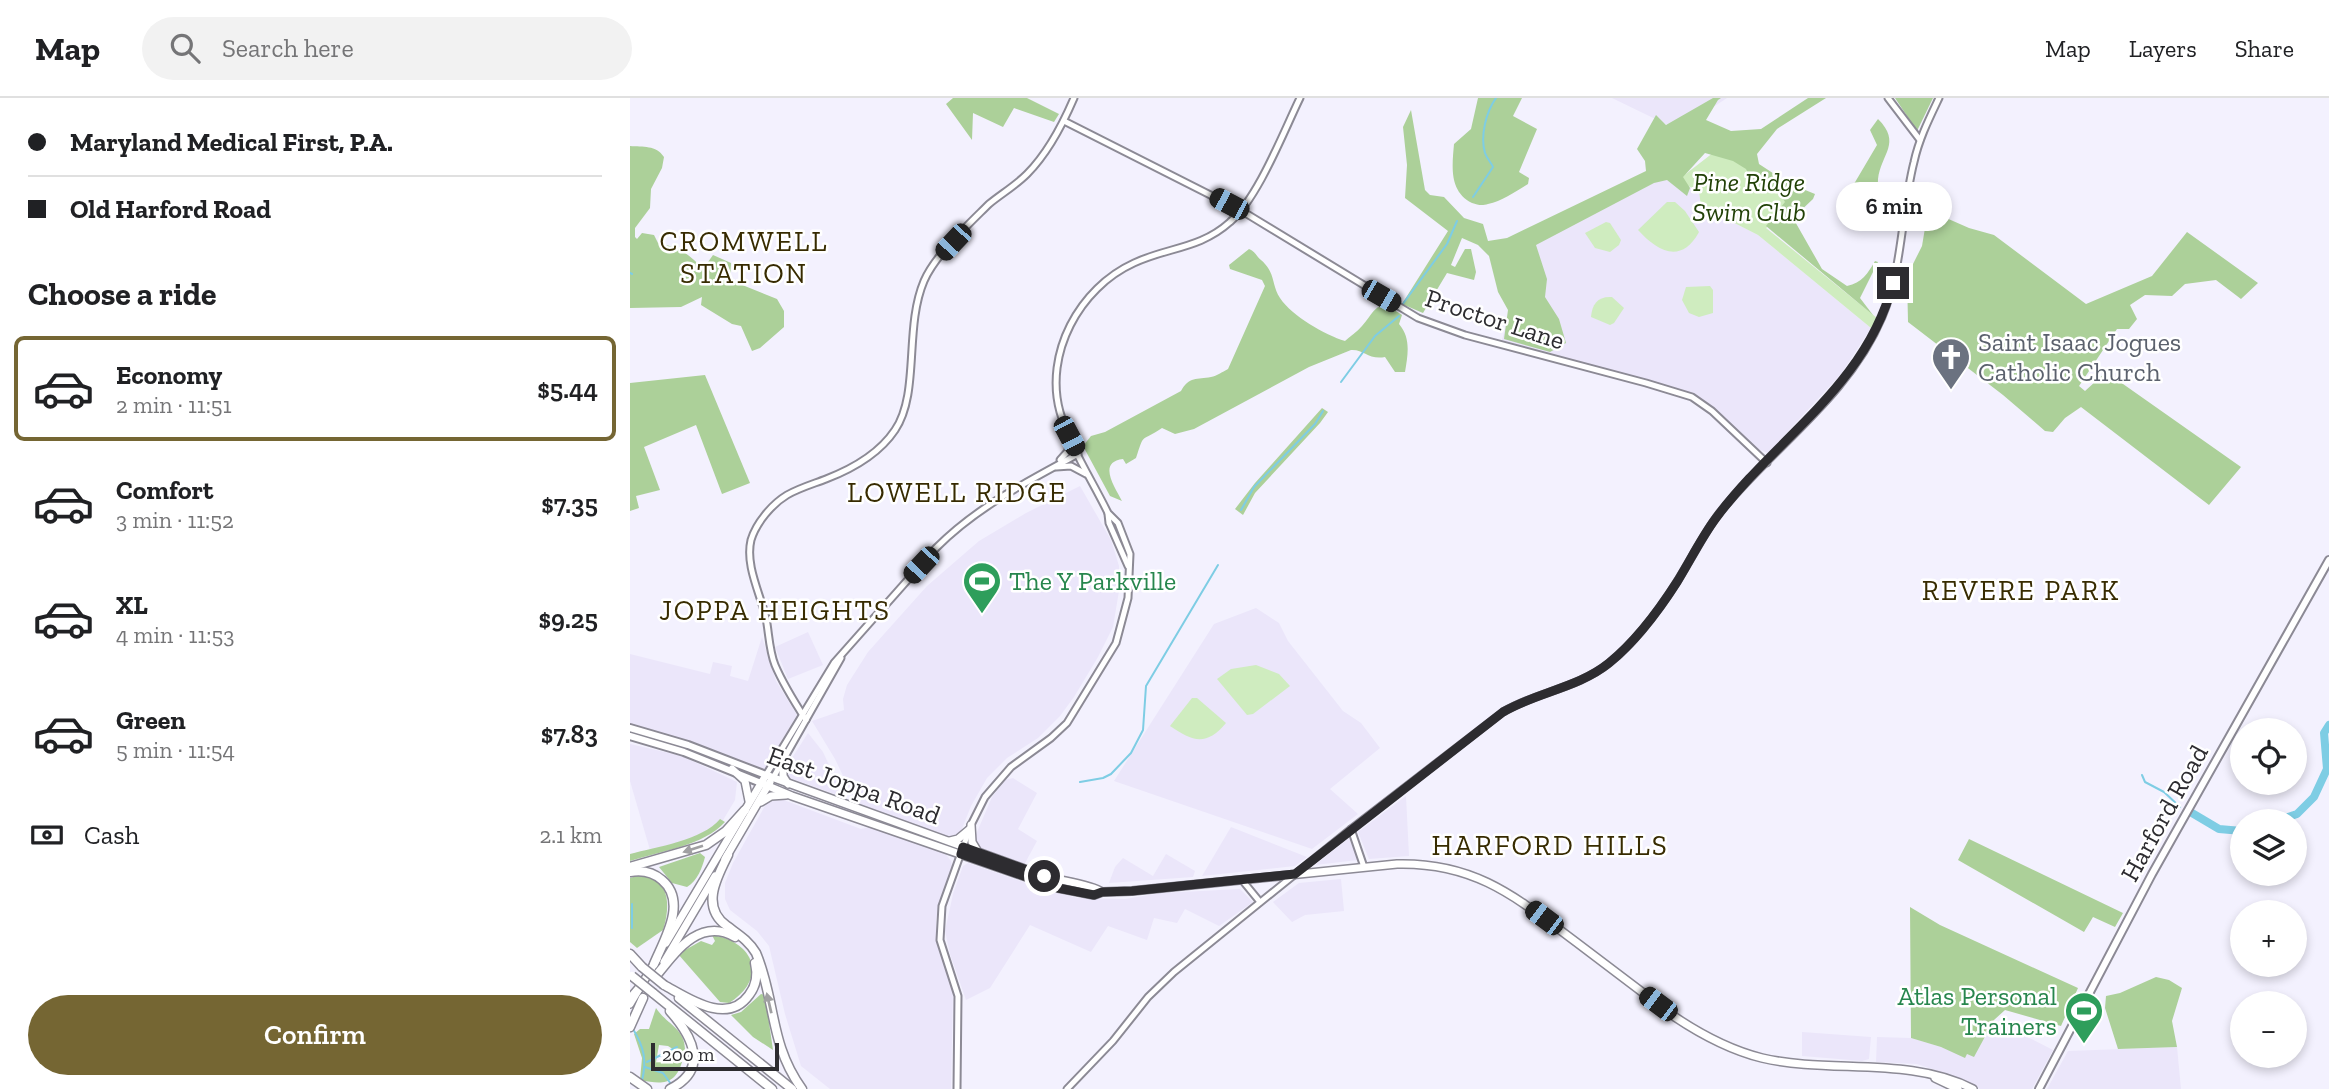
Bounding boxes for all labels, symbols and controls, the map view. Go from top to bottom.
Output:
search box [142,17,632,80]
text: Map [35,29,100,68]
icon: search [166,29,204,67]
text: Search here [222,32,354,64]
text: Map [2045,34,2091,63]
text: Layers [2129,34,2197,63]
text: Share [2235,34,2294,63]
text: Maryland Medical First, P.A. [70,126,393,158]
park label: Pine Ridge Swim Club [1692,166,1806,228]
callout: 6 min [1835,181,1951,230]
car [1206,185,1253,223]
text: 6 min [1865,192,1923,220]
text: Old Harford Road [70,193,271,225]
car [931,219,976,265]
district label: CROMWELL STATION [659,225,829,290]
route end [1877,267,1909,299]
text: Choose a ride [28,275,216,313]
car [1358,276,1405,316]
street label: Proctor Lane [1421,281,1569,357]
place label: Saint Isaac Jogues Catholic Church [1978,326,2181,388]
church icon: Saint Isaac Jogues Catholic Church [1930,336,1972,391]
icon: car [32,357,95,420]
text: Economy [116,359,222,391]
text: $5.44 [537,373,598,405]
text: 2 min · 11:51 [116,391,232,419]
car [1050,413,1089,459]
icon: car [32,472,95,535]
text: Comfort [116,474,213,506]
district label: LOWELL RIDGE [847,476,1067,509]
text: $7.35 [541,488,598,520]
text: 3 min · 11:52 [116,506,234,534]
car [899,542,944,588]
sports icon: The Y Parkville [961,560,1003,615]
place label: The Y Parkville [1009,565,1176,597]
district label: REVERE PARK [1922,574,2120,607]
icon: car [32,587,95,650]
text: XL [116,589,148,621]
district label: JOPPA HEIGHTS [659,594,891,627]
text: $9.25 [539,603,598,635]
text: 4 min · 11:53 [116,621,234,649]
icon: car [32,702,95,765]
text: Green [116,704,186,736]
text: $7.83 [541,718,598,750]
map controls [2230,718,2307,1068]
button: locate [2230,718,2307,795]
text: 5 min · 11:54 [116,736,235,764]
street label: East Joppa Road [763,739,945,831]
street label: Harford Road [2113,739,2215,887]
button: layers [2230,809,2307,886]
icon: cash [28,816,66,854]
text: Cash [84,819,139,851]
text: 2.1 km [539,821,602,849]
district label: HARFORD HILLS [1431,829,1669,862]
one-way arrow [683,844,704,855]
route start [1028,860,1060,892]
car [1521,897,1568,939]
button: + [2230,900,2307,977]
place label: Atlas Personal Trainers [1897,980,2057,1042]
car [1635,983,1682,1025]
sports icon: Atlas Personal Trainers [2063,990,2105,1045]
button: − [2230,991,2307,1068]
one-way arrow [763,992,774,1014]
button: Confirm [28,995,602,1075]
scale bar [651,1040,779,1072]
text: 200 m [662,1043,714,1066]

